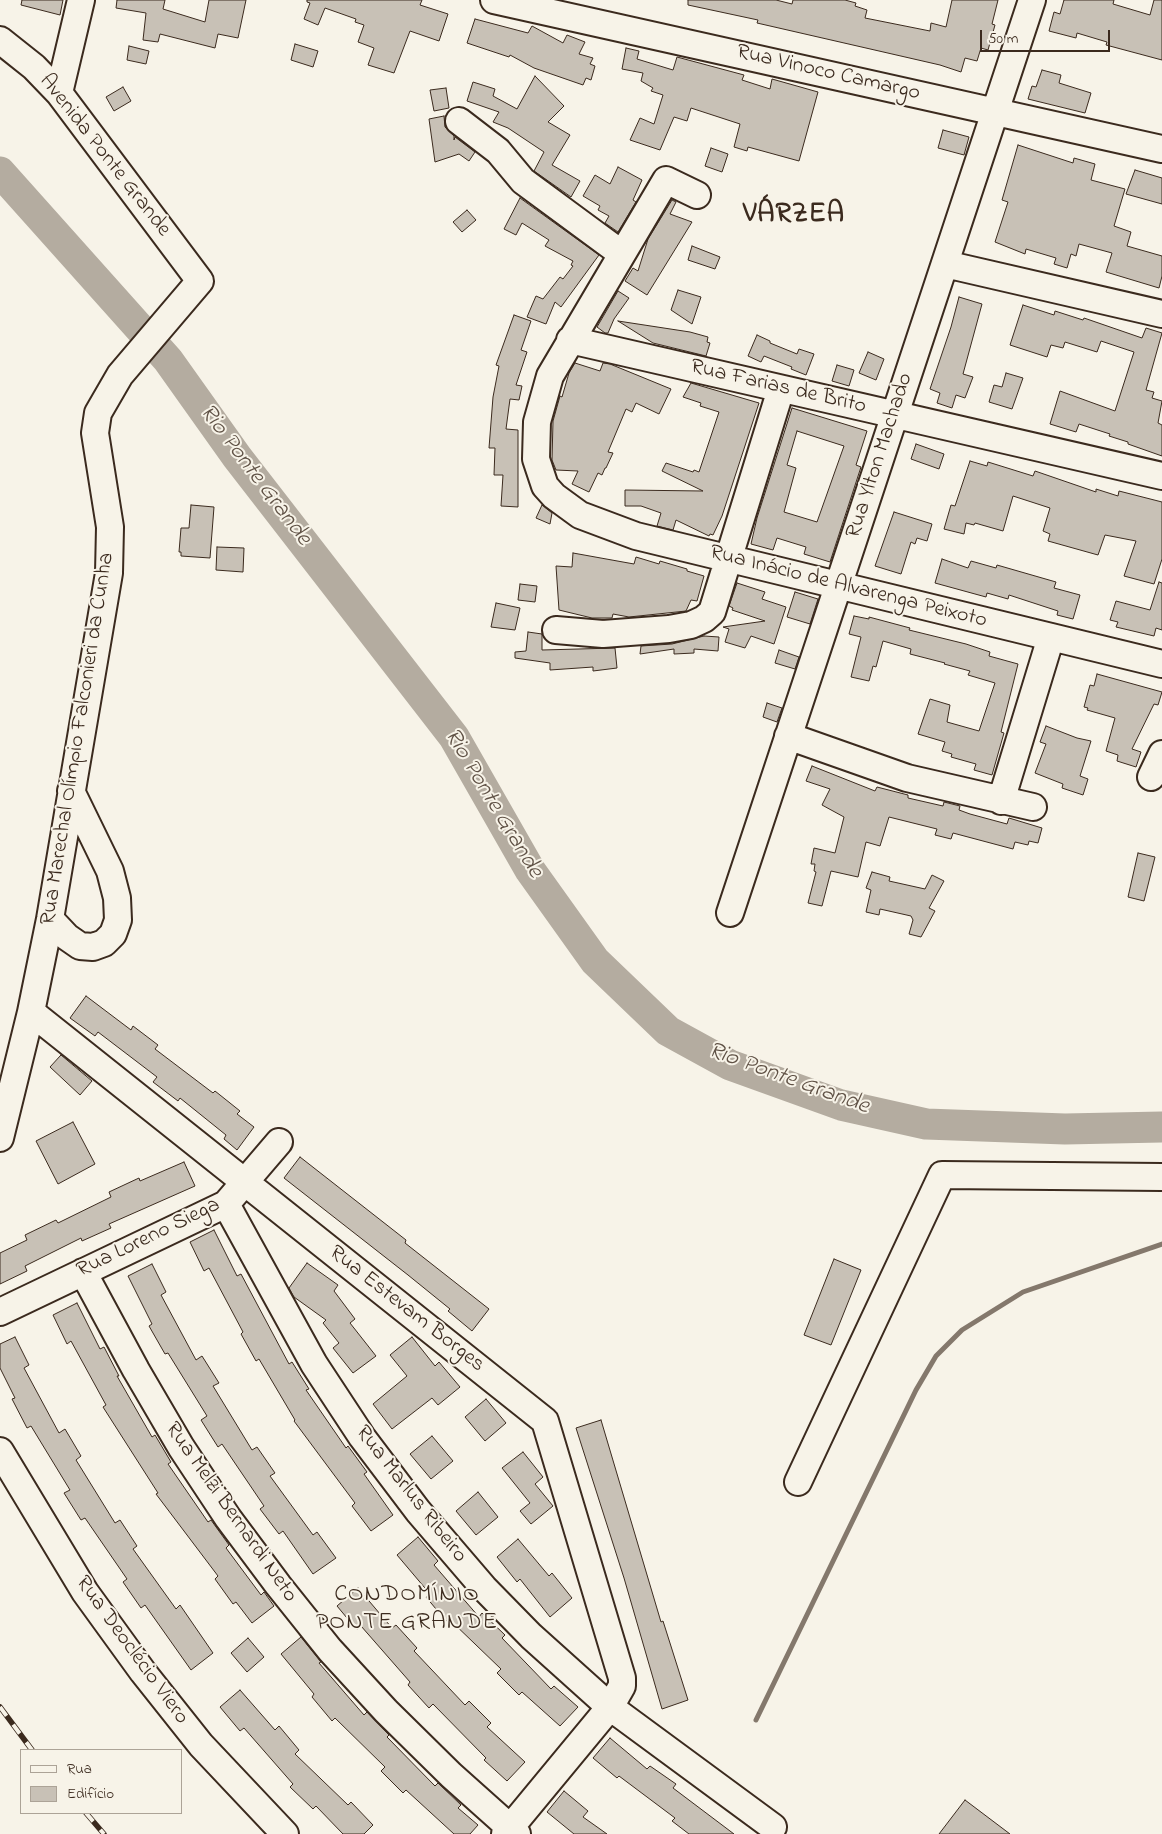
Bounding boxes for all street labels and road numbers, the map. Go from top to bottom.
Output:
street label: Rua Vinoco Camargo [734,40,922,108]
street label: Avenida Ponte Grande [32,69,176,243]
street label: Rua Farias de Brito [687,355,869,421]
street label: Rua Ylton Machado [842,370,920,542]
street label: Rua Inácio de Alvarenga Peixoto [707,541,989,635]
street label: Rua Marechal Olímpio Falconieri da Cunha [36,551,122,927]
street label: Rua Loreno Siega [73,1193,225,1285]
street label: Rua Estevam Borges [323,1241,489,1379]
street label: Rua Melzi Bernardi Neto [158,1418,302,1608]
street label: Rua Marlus Ribeiro [348,1421,472,1569]
street label: Rua Deoclécio Viero [68,1572,194,1730]

